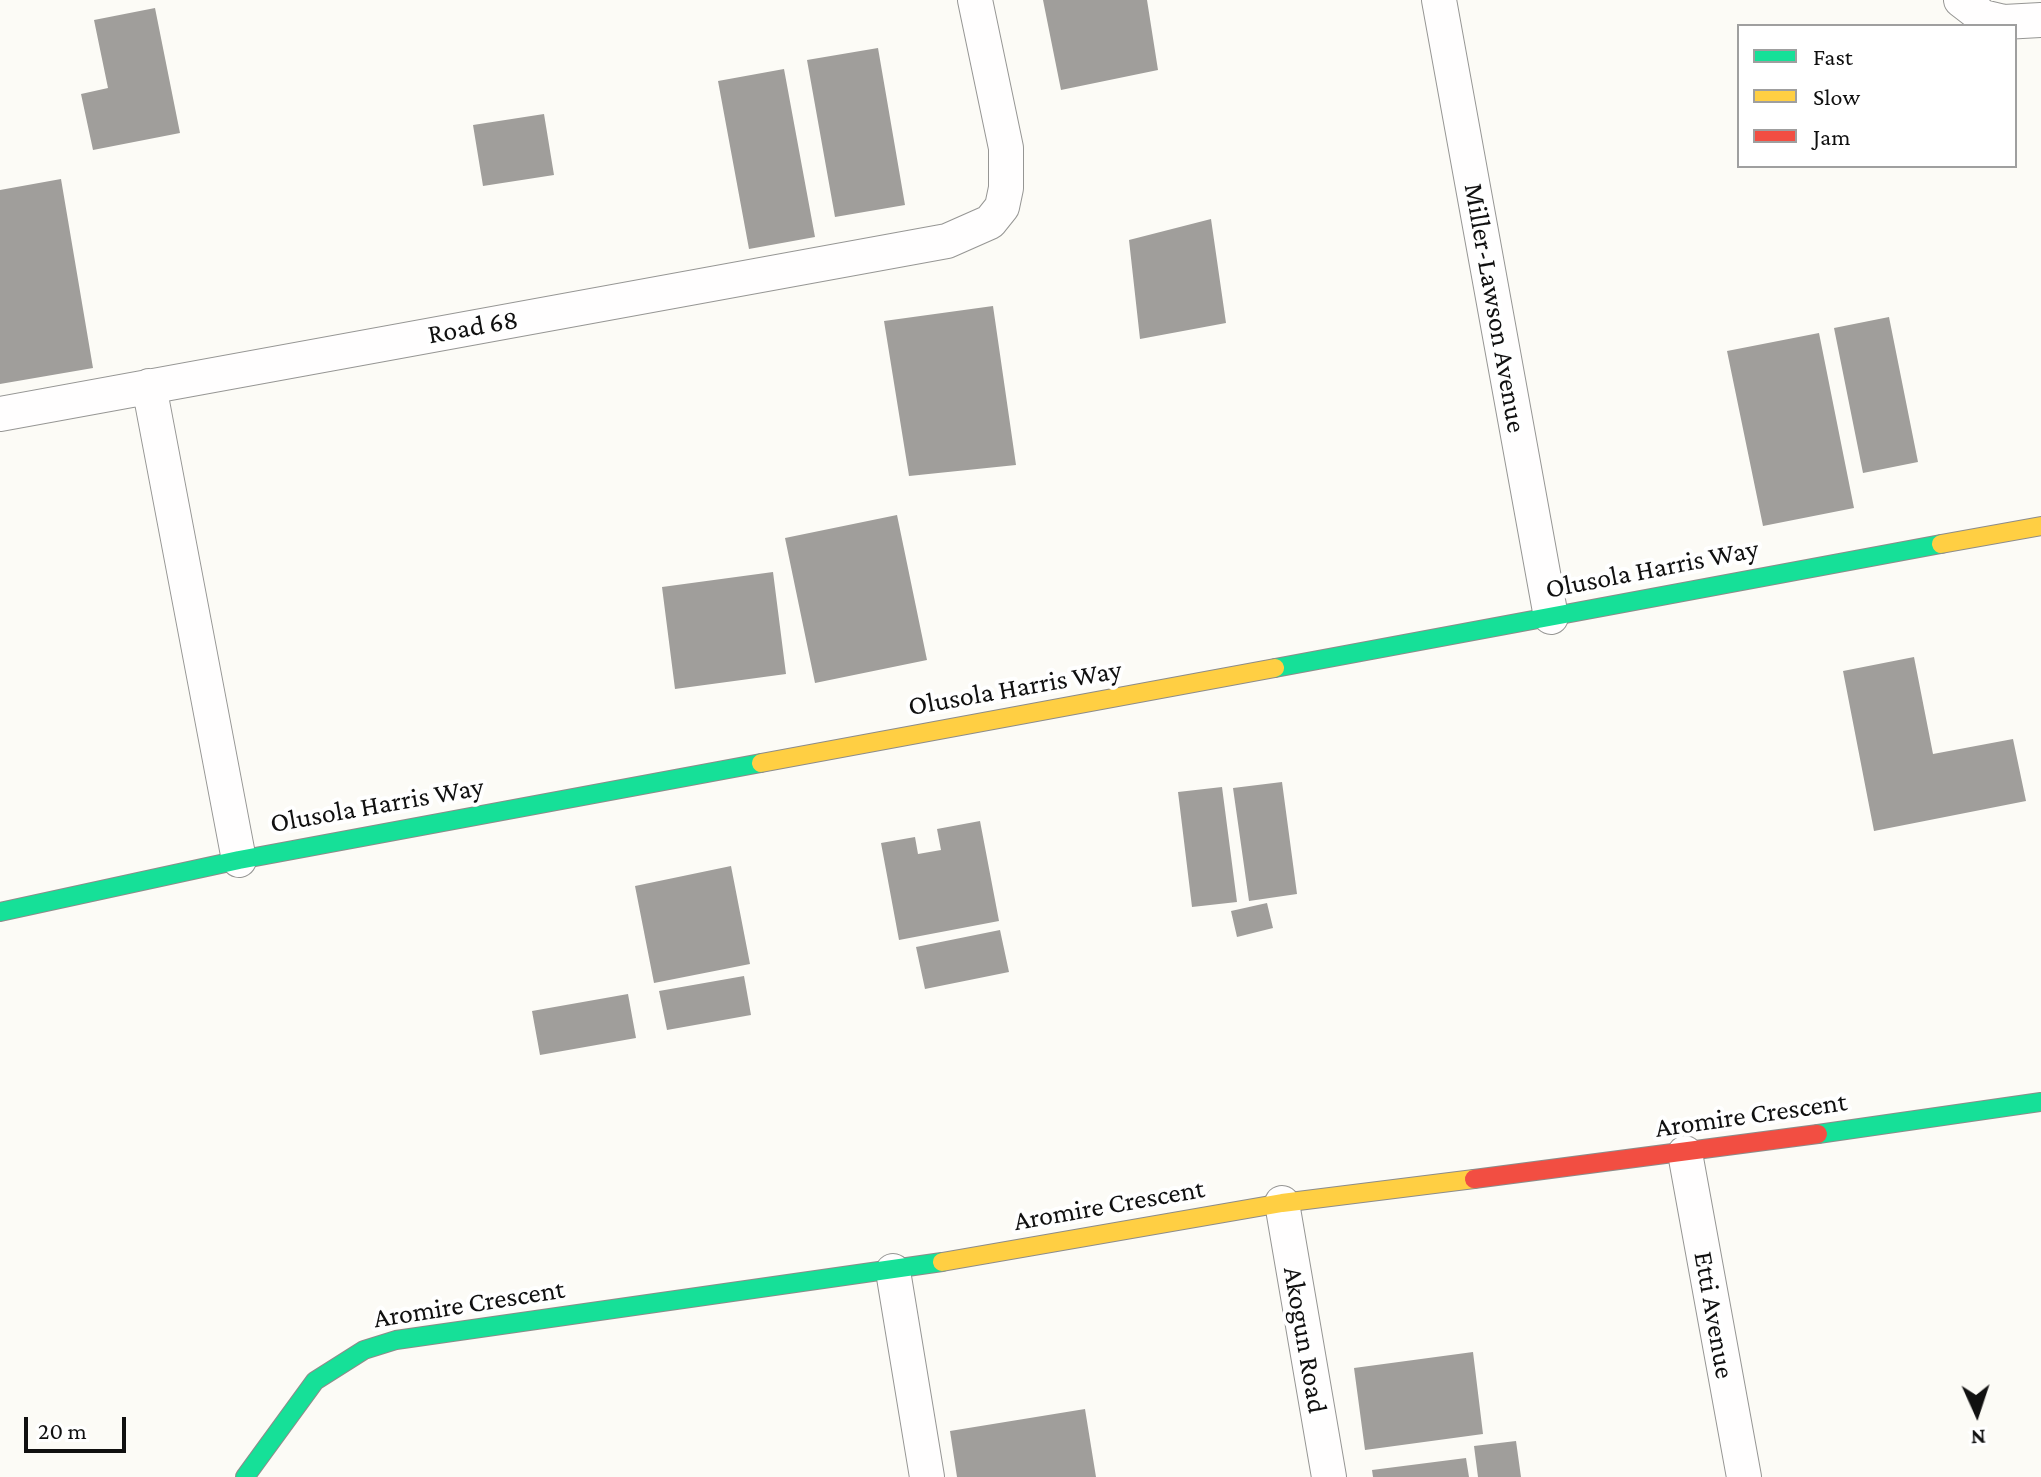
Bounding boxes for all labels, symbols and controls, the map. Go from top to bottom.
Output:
legend [1737,24,2017,168]
text: Fast [1813,43,1853,70]
text: Slow [1813,83,1860,110]
text: Jam [1813,123,1851,150]
street label: Miller-Lawson Avenue [1457,181,1533,435]
street label: Road 68 [425,303,521,351]
street label: Olusola Harris Way [1543,532,1761,606]
street label: Olusola Harris Way [906,653,1124,723]
street label: Olusola Harris Way [268,770,486,840]
street label: Aromire Crescent [1653,1085,1849,1145]
street label: Aromire Crescent [1011,1172,1207,1238]
street label: Etti Avenue [1686,1249,1742,1381]
street label: Akogun Road [1276,1264,1334,1416]
street label: Aromire Crescent [371,1272,567,1336]
north arrow [1937,1373,2017,1453]
scale bar [28,1401,130,1451]
text: 20 m [38,1417,87,1444]
text: N [1970,1425,1986,1450]

